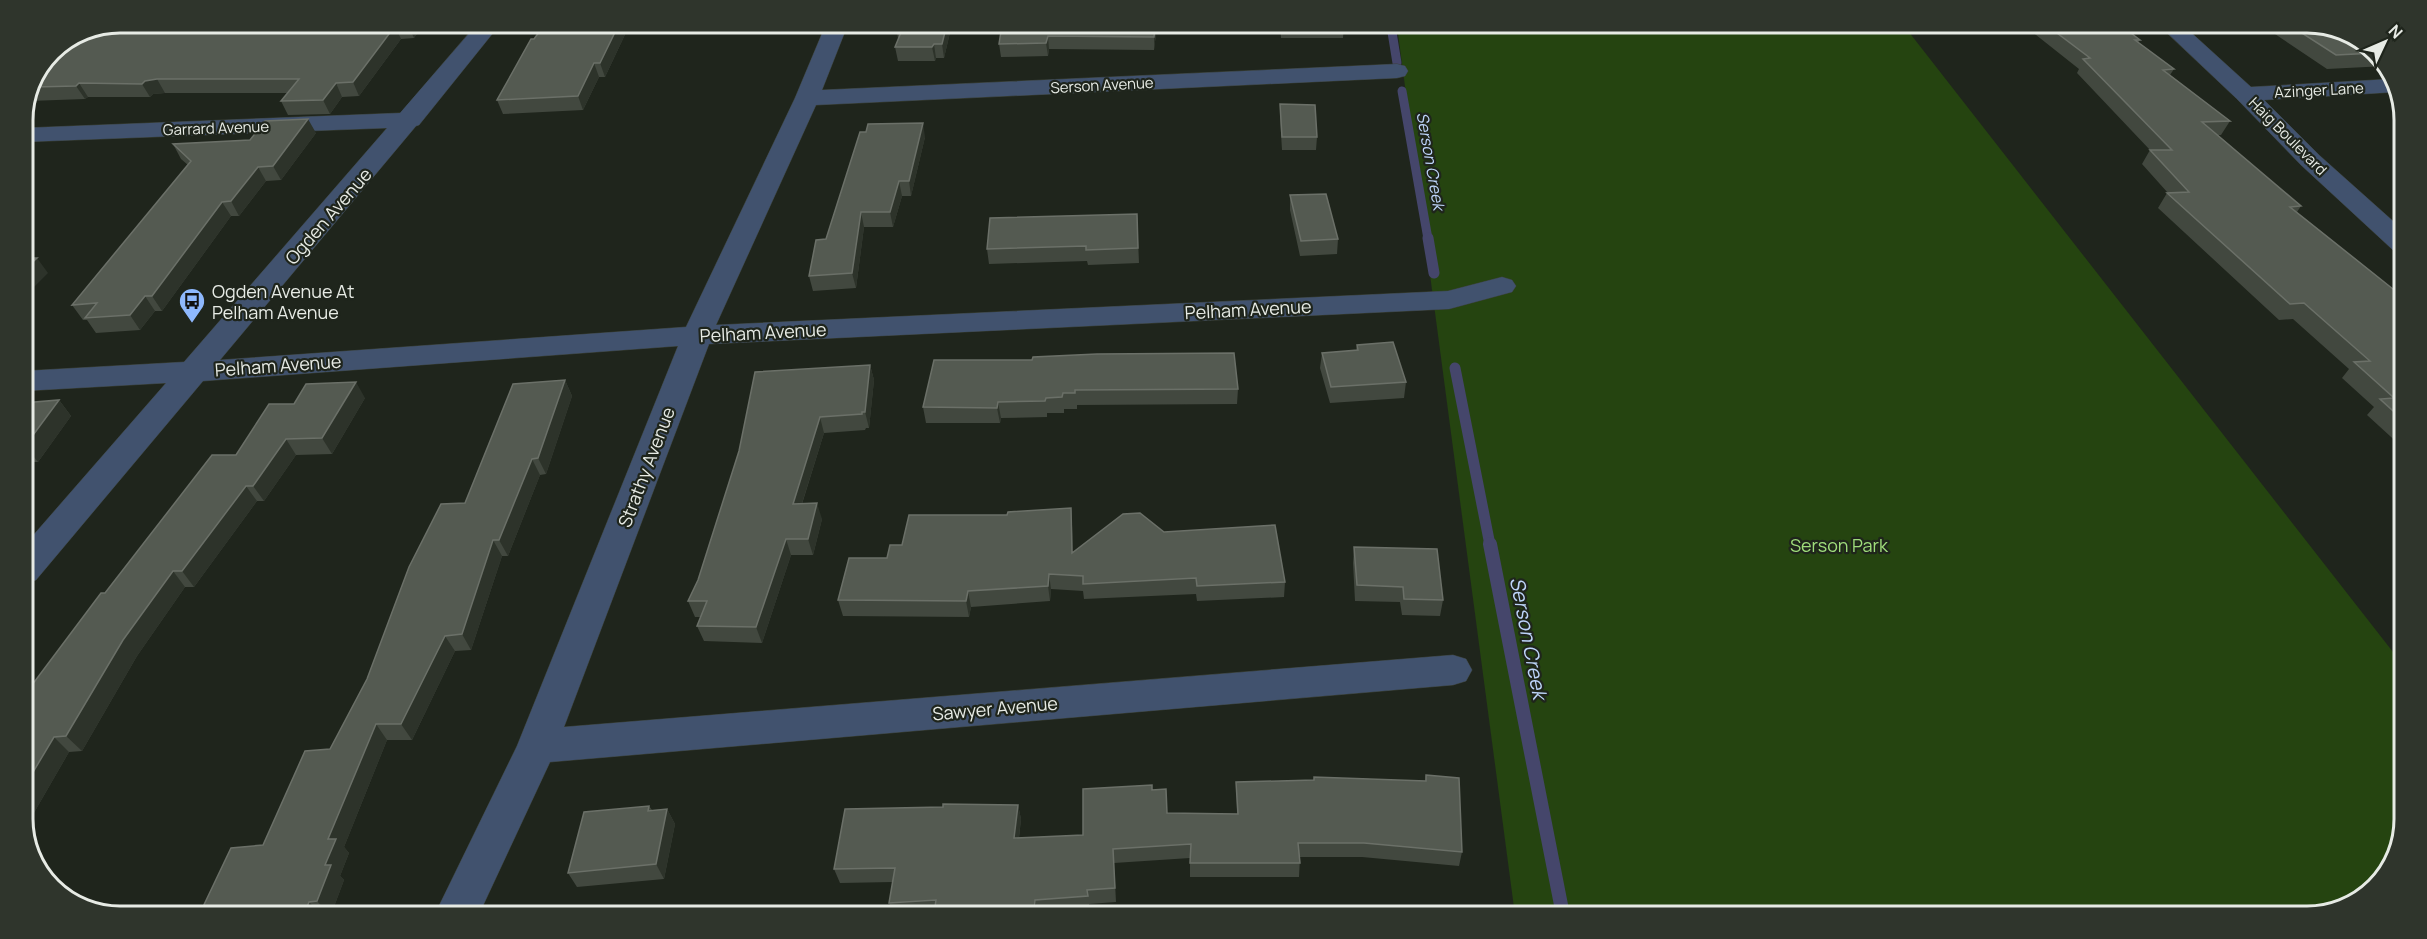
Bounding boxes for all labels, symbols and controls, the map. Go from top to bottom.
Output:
north arrow [2355,12,2415,72]
text: N [2384,20,2408,43]
street label: Serson Avenue [1050,72,1154,98]
street label: Azinger Lane [2274,77,2364,103]
street label: Haig Boulevard [2244,92,2332,180]
water label: Serson Creek [1412,110,1451,214]
street label: Garrard Avenue [163,116,270,140]
street label: Ogden Avenue [279,163,377,269]
place label: Ogden Avenue At Pelham Avenue [212,279,354,324]
bus stop icon: Ogden Avenue At Pelham Avenue [177,286,207,324]
street label: Pelham Avenue [1184,294,1312,324]
street label: Pelham Avenue [699,317,827,347]
street label: Pelham Avenue [214,349,342,381]
street label: Strathy Avenue [612,403,680,531]
park label: Serson Park [1790,533,1889,557]
water label: Serson Creek [1504,575,1555,704]
street label: Sawyer Avenue [931,691,1059,725]

